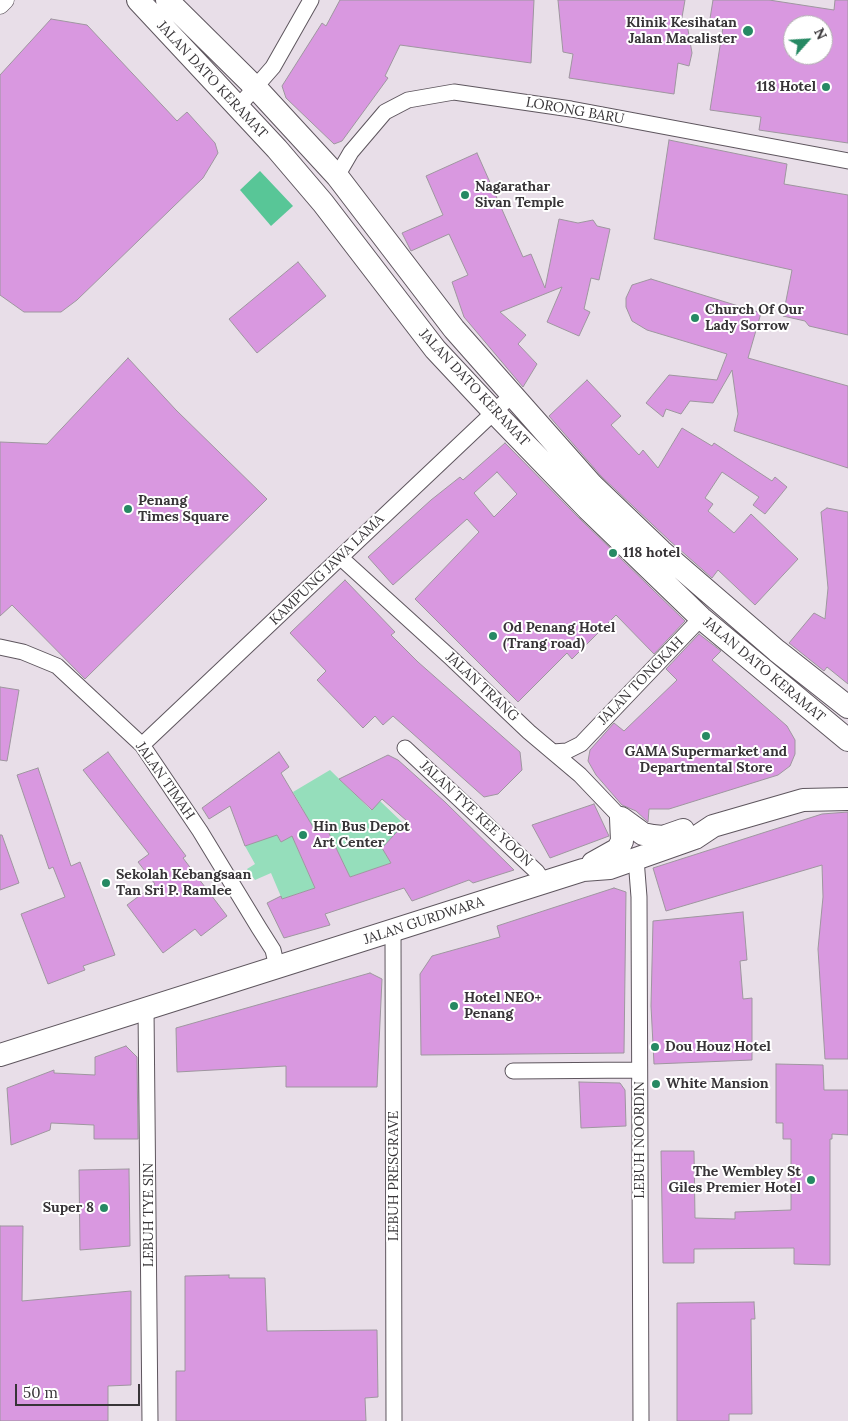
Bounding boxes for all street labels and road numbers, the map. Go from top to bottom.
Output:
street label: JALAN DATO KERAMAT [153,18,271,142]
street label: LORONG BARU [524,94,626,128]
street label: JALAN DATO KERAMAT [415,326,533,450]
street label: KAMPUNG JAWA LAMA [266,511,388,629]
street label: JALAN DATO KERAMAT [700,614,828,726]
street label: JALAN TONGKAH [595,634,687,728]
street label: JALAN TRANG [442,649,522,725]
street label: JALAN TIMAH [132,739,198,823]
street label: JALAN TYE KEE YOON [416,758,536,870]
street label: JALAN GURDWARA [362,894,486,948]
street label: LEBUH NOORDIN [632,1081,648,1199]
street label: LEBUH PRESGRAVE [386,1111,402,1241]
street label: LEBUH TYE SIN [141,1163,157,1267]

